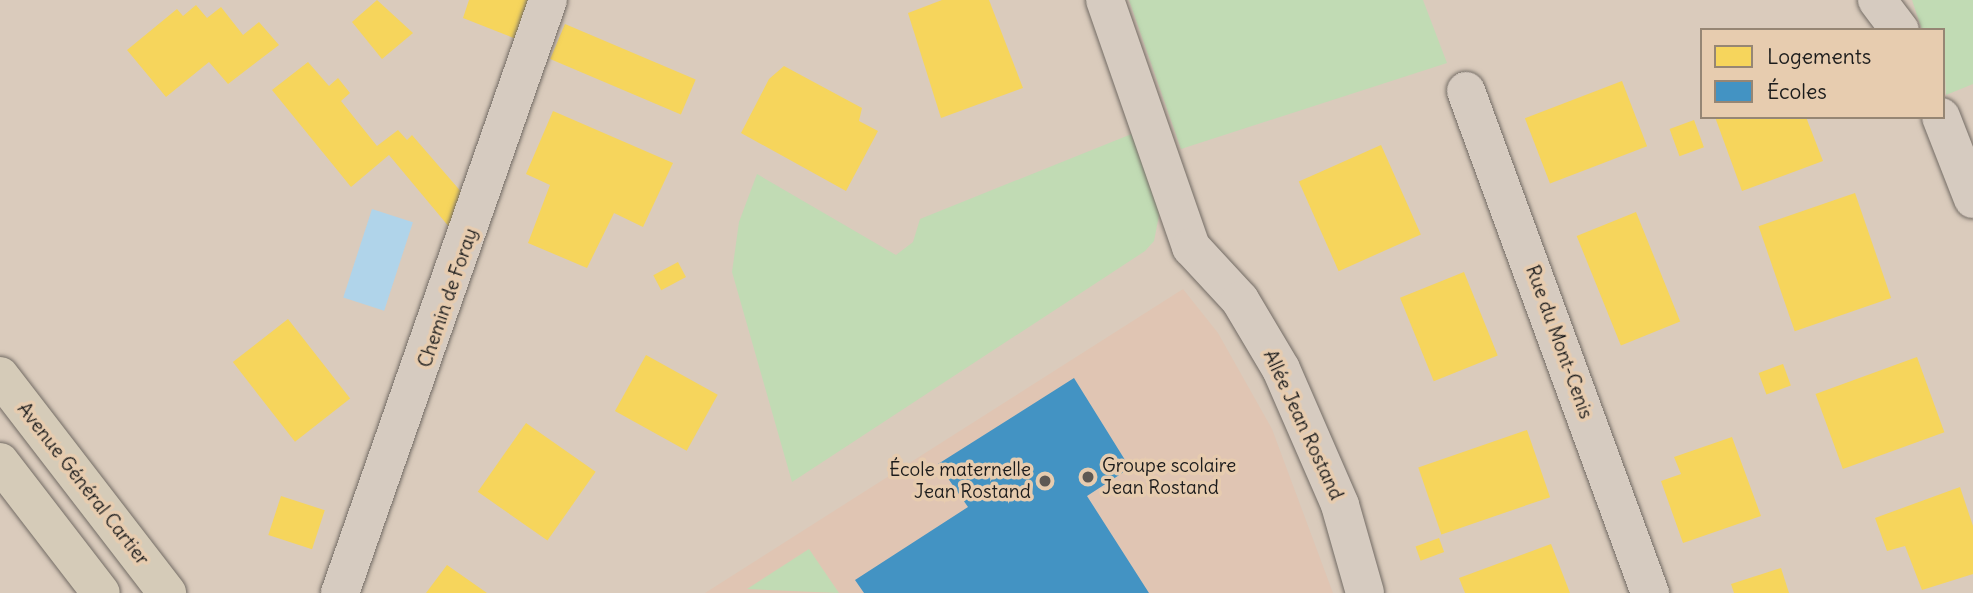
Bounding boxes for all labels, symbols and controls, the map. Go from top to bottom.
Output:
legend [1700,28,1945,119]
text: Logements [1767,43,1871,70]
text: Écoles [1767,78,1827,105]
street label: Chemin de Foray [414,225,482,371]
street label: Rue du Mont-Cenis [1521,262,1597,422]
street label: Allée Jean Rostand [1258,346,1348,504]
street label: Avenue Général Cartier [12,398,154,570]
place label: Groupe scolaire Jean Rostand [1102,455,1236,499]
place label: École maternelle Jean Rostand [889,459,1031,503]
marker: Groupe scolaire Jean Rostand [1080,469,1096,485]
marker: École maternelle Jean Rostand [1037,473,1053,489]

